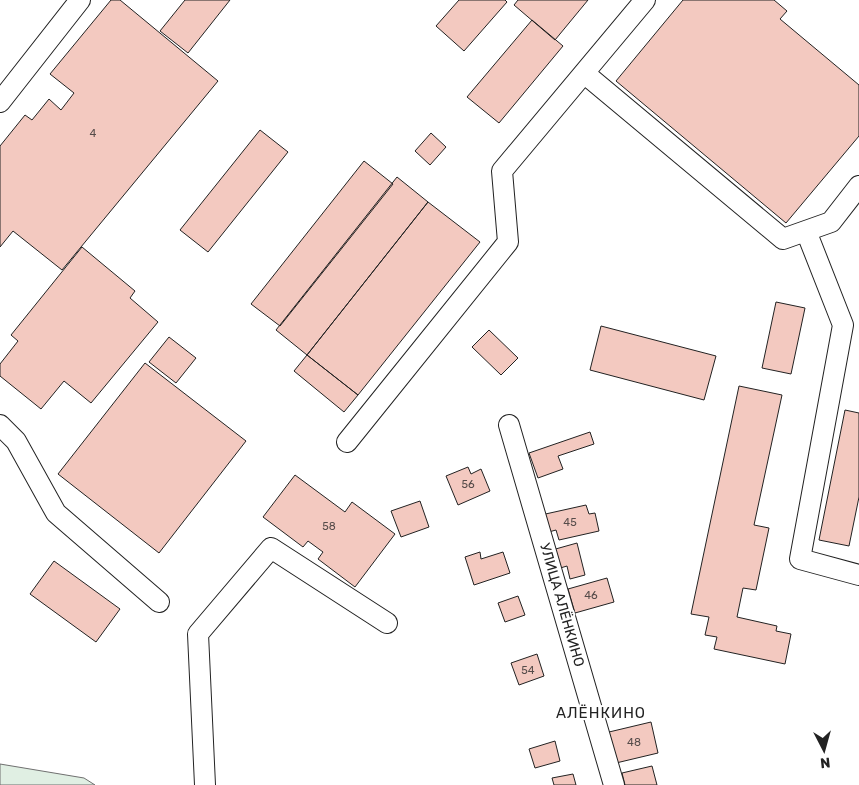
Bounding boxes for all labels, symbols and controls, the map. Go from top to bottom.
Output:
house number: 4 [90,127,97,140]
house number: 56 [461,478,475,491]
house number: 45 [563,516,577,529]
house number: 58 [322,520,336,533]
street label: УЛИЦА АЛЁНКИНО [536,541,589,669]
house number: 46 [584,589,598,602]
house number: 54 [521,664,535,677]
district label: АЛЁНКИНО [556,704,646,722]
north arrow [799,725,849,775]
house number: 48 [627,736,641,749]
text: N [819,753,831,771]

